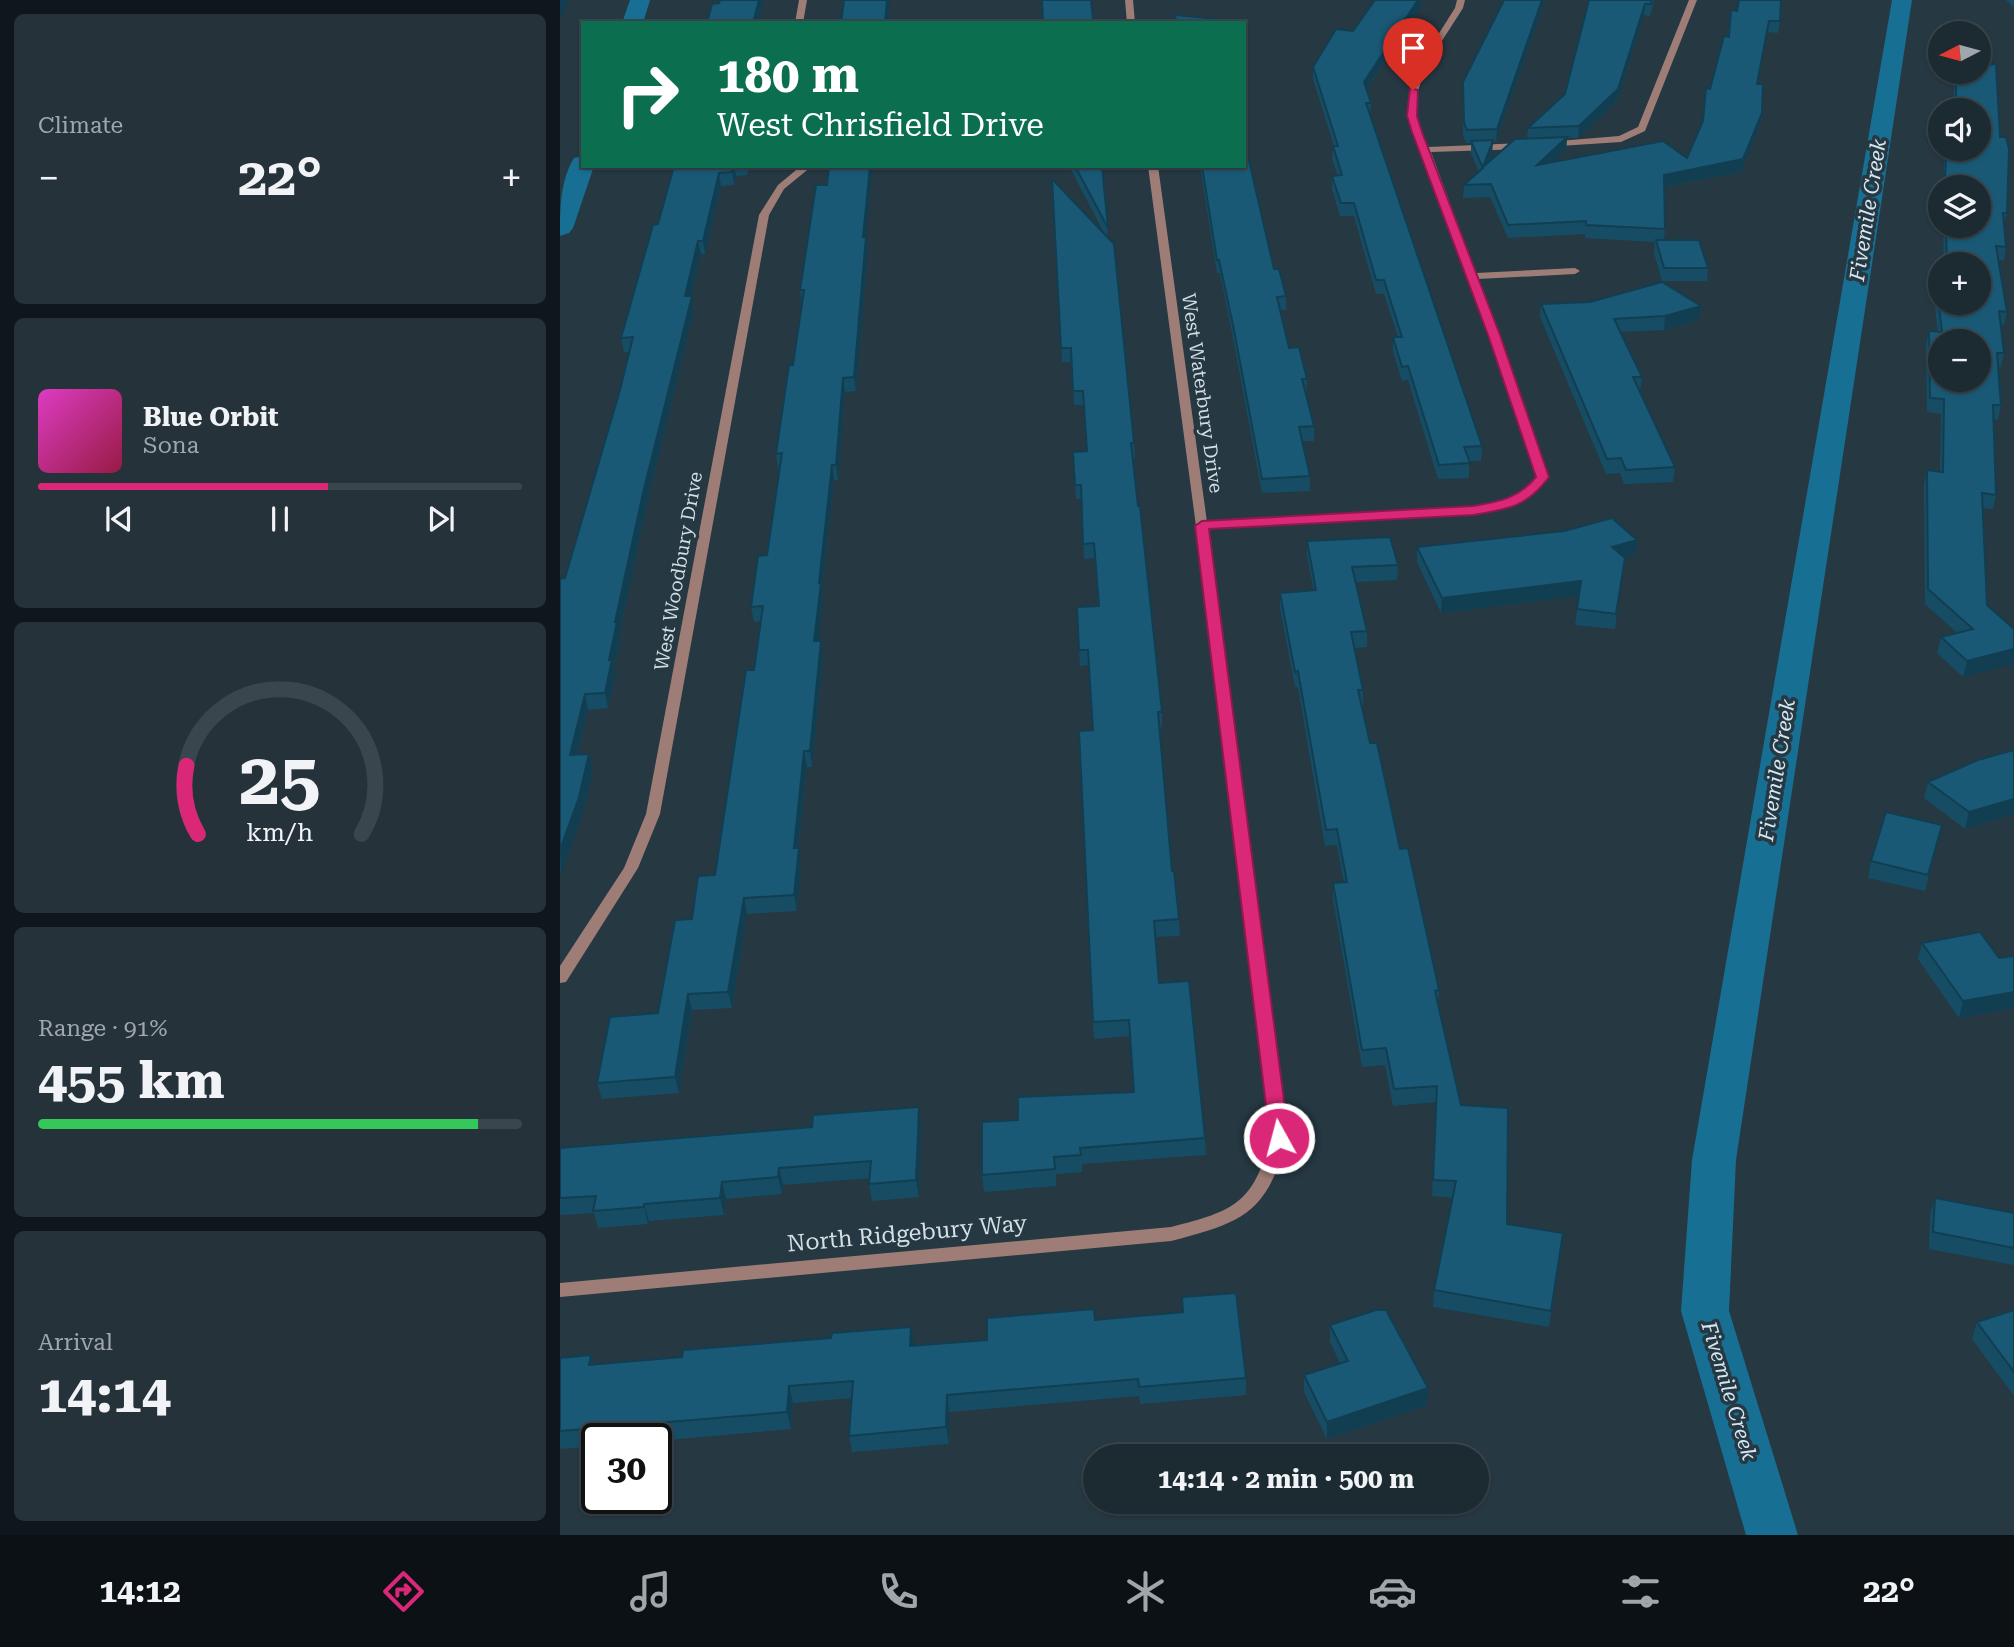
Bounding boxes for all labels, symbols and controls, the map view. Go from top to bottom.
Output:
pin [1383,18,1443,90]
north arrow [1928,21,1992,84]
map controls [1928,21,1991,392]
icon: arrive [1394,29,1432,67]
text: 180 m [717,47,859,104]
icon: right [602,49,693,140]
button: sound [1928,98,1991,161]
text: West Chrisfield Drive [717,106,1044,144]
text: Climate [38,112,123,139]
water label: Fivemile Creek [1845,137,1891,284]
text: 22° [238,147,322,208]
text: − [38,156,59,200]
text: + [501,156,522,200]
button: layers [1928,175,1991,238]
button: + [1928,252,1991,315]
street label: West Waterbury Drive [1177,292,1228,494]
button: − [1928,329,1991,392]
text: Blue Orbit [143,402,279,432]
text: Sona [143,432,199,459]
street label: West Woodbury Drive [650,470,707,672]
icon: previous [100,500,138,538]
icon: pause [261,500,299,538]
icon: next [422,500,460,538]
water label: Fivemile Creek [1754,697,1800,844]
text: 25 [239,737,321,822]
text: km/h [247,817,313,846]
text: Range · 91% [38,1015,167,1042]
text: 455 km [38,1050,225,1111]
position arrow [1242,1101,1316,1175]
street label: North Ridgebury Way [786,1210,1028,1257]
water label: Fivemile Creek [1696,1318,1762,1464]
text: Arrival [38,1329,113,1356]
text: 14:14 [38,1364,171,1425]
speed limit sign: 30 [581,1423,672,1514]
text: 14:14 · 2 min · 500 m [1158,1464,1414,1494]
icon: directions [379,1567,428,1616]
icon: music [626,1567,675,1616]
icon: phone [874,1567,923,1616]
icon: climate [1121,1567,1170,1616]
icon: car [1368,1567,1417,1616]
icon: filters [1616,1567,1665,1616]
text: 14:12 [99,1572,181,1610]
text: 22° [1863,1572,1915,1610]

